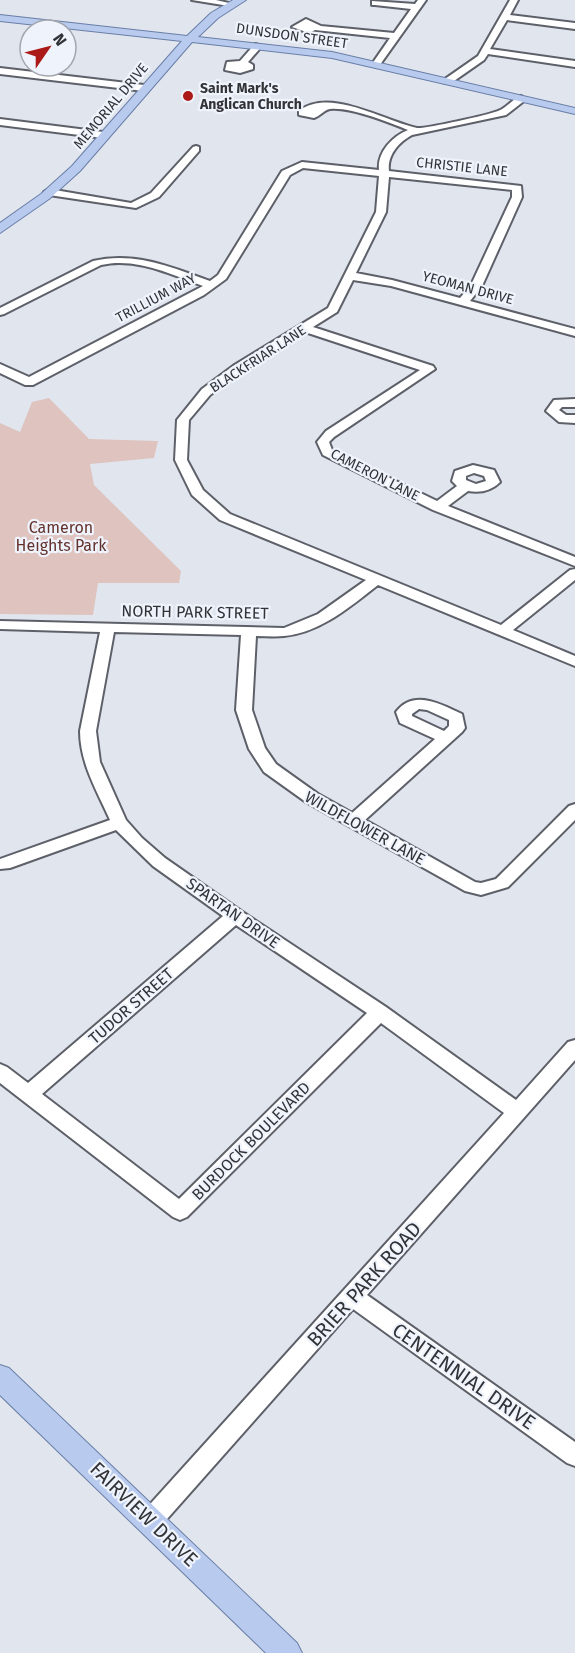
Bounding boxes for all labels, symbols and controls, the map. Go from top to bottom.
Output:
north arrow [18,18,78,78]
street label: DUNSDON STREET [235,20,350,52]
text: N [49,30,71,49]
street label: MEMORIAL DRIVE [70,60,152,152]
place label: Saint Mark's Anglican Church [199,80,302,113]
marker: Saint Mark's Anglican Church [181,89,195,103]
street label: CHRISTIE LANE [415,154,509,180]
street label: YEOMAN DRIVE [421,268,515,308]
street label: TRILLIUM WAY [113,270,199,326]
street label: BLACKFRIAR LANE [207,322,309,396]
street label: CAMERON LANE [328,445,422,505]
park label: Cameron Heights Park [16,518,107,555]
street label: NORTH PARK STREET [121,601,270,623]
street label: WILDFLOWER LANE [301,787,429,869]
street label: SPARTAN DRIVE [183,874,283,952]
street label: TUDOR STREET [85,964,178,1048]
street label: BURDOCK BOULEVARD [188,1078,314,1204]
street label: BRIER PARK ROAD [302,1217,426,1351]
street label: CENTENNIAL DRIVE [388,1318,540,1434]
street label: FAIRVIEW DRIVE [85,1457,203,1571]

